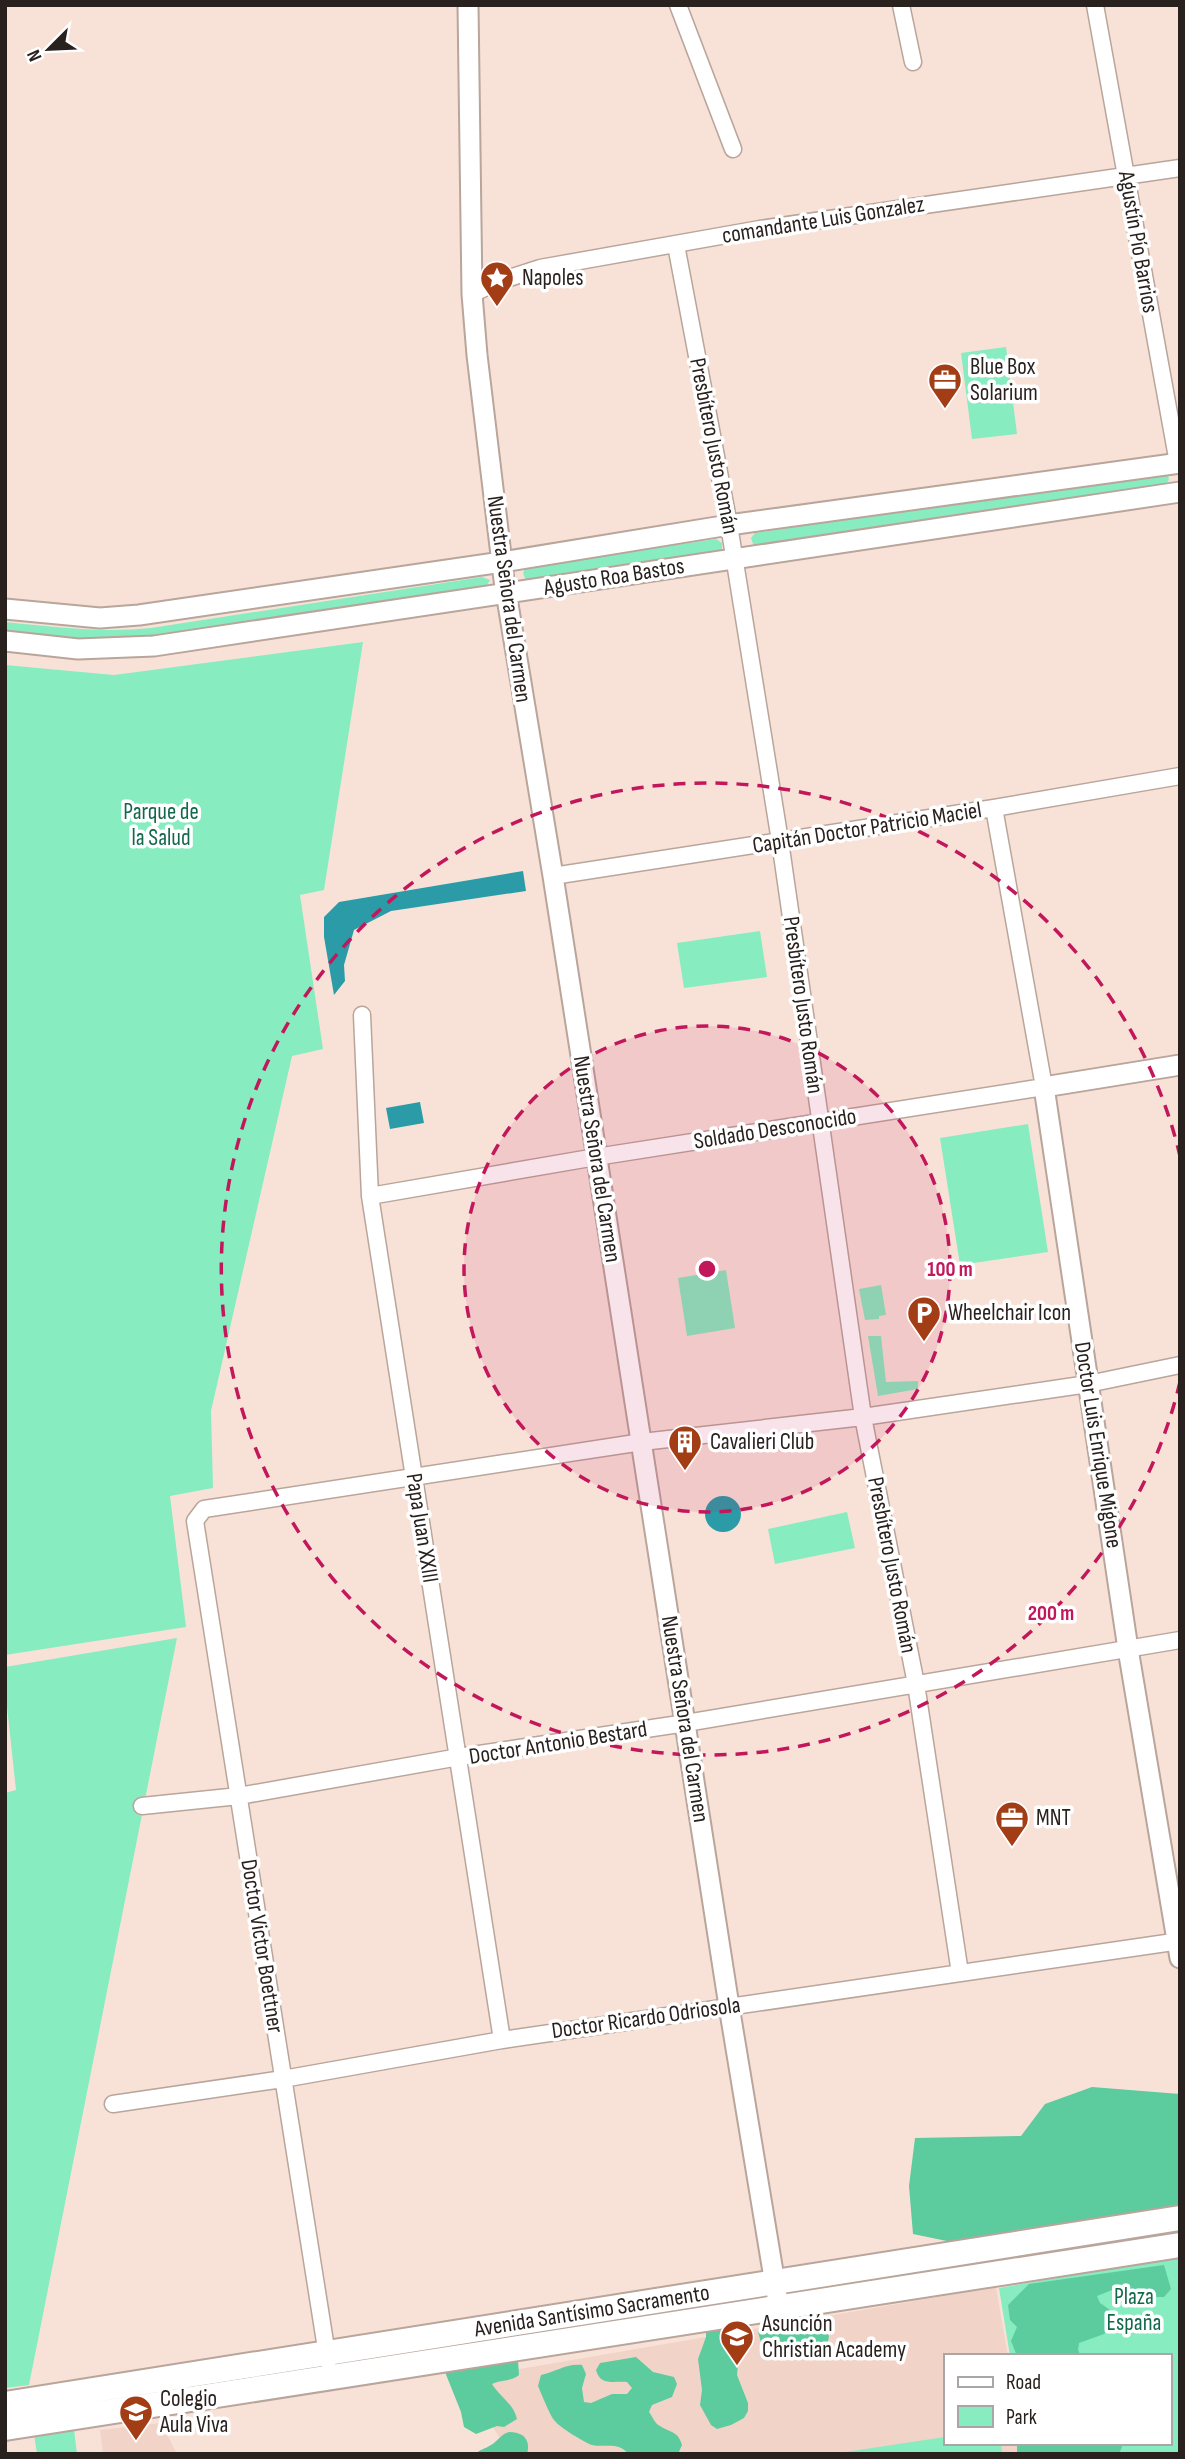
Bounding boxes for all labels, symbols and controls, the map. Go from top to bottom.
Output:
north arrow [14,14,84,84]
text: N [22,46,47,65]
street label: Agustín Pío Barrios [1112,168,1164,315]
street label: comandante Luis Gonzalez [720,190,926,250]
place icon: Napoles [478,259,516,308]
place label: Napoles [522,264,583,292]
place label: Blue Box Solarium [970,353,1038,407]
street label: Presbítero Justo Román [683,356,745,536]
office icon: Blue Box Solarium [926,361,964,410]
street label: Nuestra Señora del Carmen [481,494,537,704]
street label: Agusto Roa Bastos [541,552,686,602]
street label: Capitán Doctor Patricio Maciel [750,796,984,860]
park label: Parque de la Salud [123,798,199,852]
street label: Presbítero Justo Román [777,915,829,1095]
street label: Nuestra Señora del Carmen [567,1054,627,1264]
street label: Soldado Desconocido [692,1102,858,1156]
centre of rings [695,1257,719,1281]
text: 100 m [927,1257,973,1282]
parking icon: Wheelchair Icon [905,1294,943,1343]
place label: Wheelchair Icon [948,1299,1071,1327]
street label: Doctor Luis Enrique Migone [1068,1340,1128,1550]
building icon: Cavalieri Club [666,1423,704,1472]
place label: Cavalieri Club [710,1428,814,1456]
street label: Papa Juan XXIII [400,1471,444,1585]
street label: Presbítero Justo Román [861,1475,923,1655]
text: 200 m [1028,1601,1074,1626]
street label: Nuestra Señora del Carmen [655,1614,715,1824]
street label: Doctor Antonio Bestard [467,1715,649,1771]
office icon: MNT [993,1799,1031,1848]
place label: MNT [1036,1804,1071,1832]
street label: Doctor Victor Boettner [234,1857,290,2035]
street label: Doctor Ricardo Odriosola [550,1991,742,2045]
street label: Avenida Santísimo Sacramento [472,2279,711,2344]
park label: Plaza España [1107,2283,1161,2337]
place label: Asunción Christian Academy [761,2310,906,2364]
school or university icon: Asunción Christian Academy [718,2318,756,2367]
legend [944,2354,1171,2445]
text: Road [1006,2370,1041,2395]
place label: Colegio Aula Viva [159,2385,228,2439]
school or university icon: Colegio Aula Viva [117,2393,155,2442]
text: Park [1006,2405,1037,2430]

